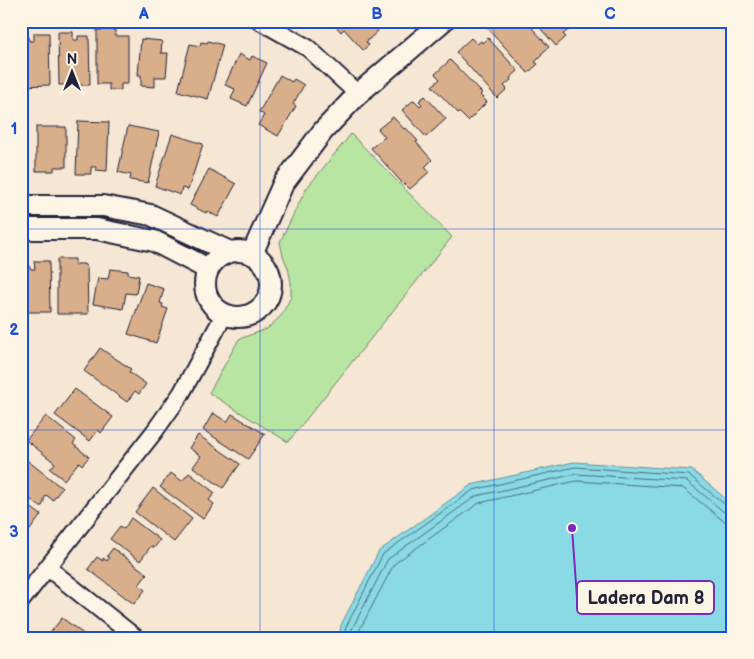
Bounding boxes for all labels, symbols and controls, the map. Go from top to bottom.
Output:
text: A [138,5,149,24]
text: B [371,5,383,24]
text: C [604,5,616,24]
north arrow [48,48,98,98]
text: N [67,51,77,68]
text: 1 [11,120,17,139]
text: 2 [9,321,19,340]
text: 3 [9,523,19,542]
callout: Ladera Dam 8 [577,581,714,614]
text: Ladera Dam 8 [587,588,705,609]

